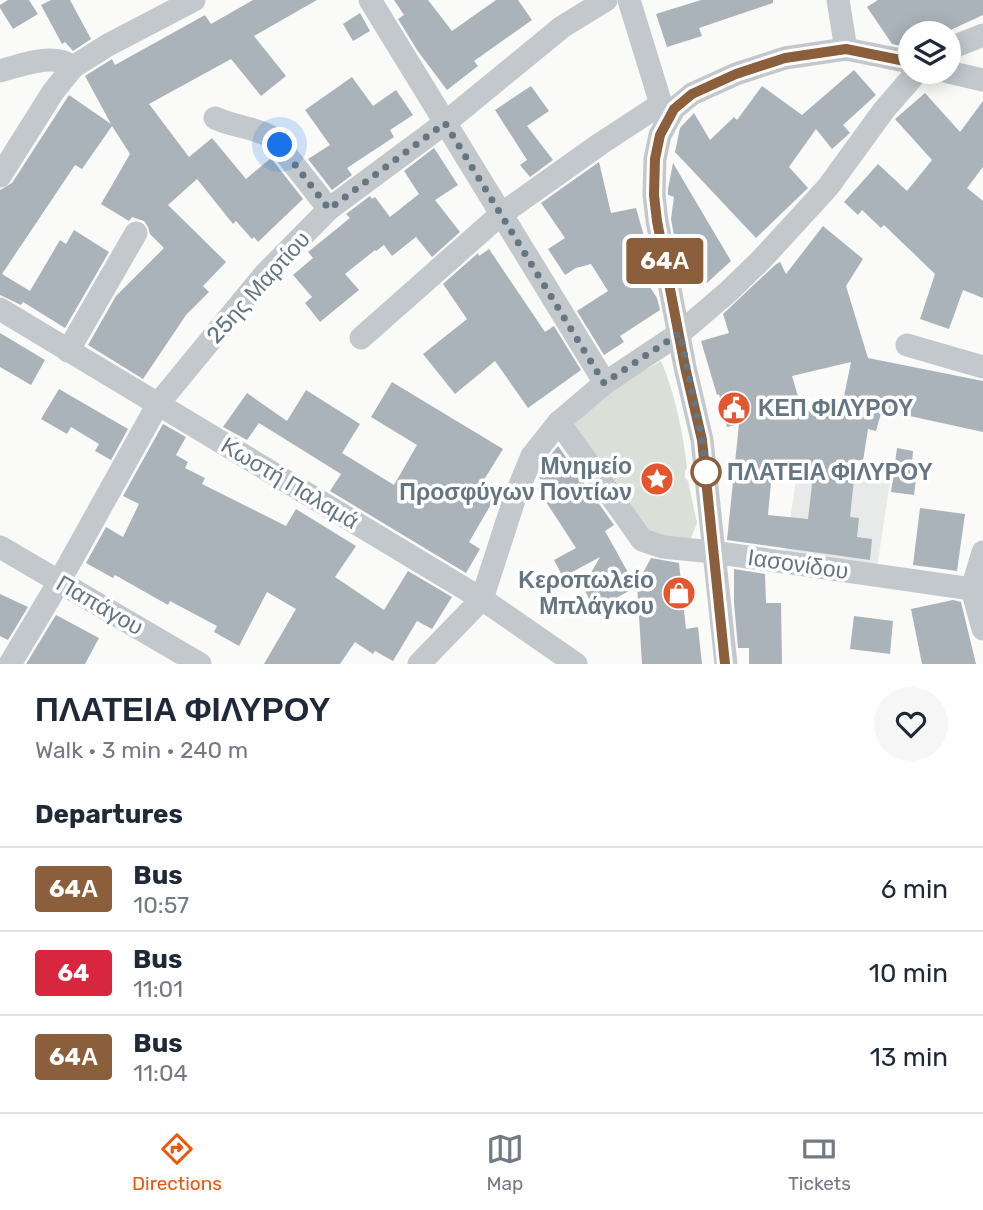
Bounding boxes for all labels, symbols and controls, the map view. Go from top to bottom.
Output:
map controls [898,21,961,84]
button: layers [898,21,961,84]
your location [262,127,297,162]
street label: 25ης Μαρτίου [200,225,316,349]
line badge: 64Α [625,238,705,284]
text: 64Α [640,247,690,275]
public building icon: ΚΕΠ ΦΙΛΥΡΟΥ [715,389,753,427]
place label: ΚΕΠ ΦΙΛΥΡΟΥ [758,394,913,422]
street label: Κωστή Παλαμά [216,431,364,535]
place label: Μνημείο Προσφύγων Ποντίων [399,452,632,506]
marker: ΠΛΑΤΕΙΑ ΦΙΛΥΡΟΥ [691,457,721,487]
place label: ΠΛΑΤΕΙΑ ΦΙΛΥΡΟΥ [727,458,933,486]
place icon: Μνημείο Προσφύγων Ποντίων [638,460,676,498]
street label: Ιασονίδου [746,543,850,585]
place label: Κεροπωλείο Μπλάγκου [518,566,654,620]
street label: Παπάγου [52,569,148,641]
shop icon: Κεροπωλείο Μπλάγκου [660,574,698,612]
button: heart [874,687,948,761]
text: ΠΛΑΤΕΙΑ ΦΙΛΥΡΟΥ [35,690,330,729]
text: Walk · 3 min · 240 m [35,736,248,764]
text: Departures [35,799,183,830]
text: Bus [133,860,183,891]
text: 6 min [881,874,948,905]
text: 64Α [49,875,98,903]
text: 10:57 [133,891,189,919]
text: Bus [133,944,182,975]
text: 10 min [869,958,948,989]
text: 64 [57,959,90,987]
text: 11:01 [133,975,183,1003]
text: Bus [133,1028,183,1059]
text: 13 min [870,1042,948,1073]
text: 64Α [49,1043,98,1071]
text: 11:04 [133,1059,188,1087]
tab: Directions [132,1130,222,1195]
tab: Map [486,1130,524,1195]
tab: Tickets [788,1130,851,1195]

